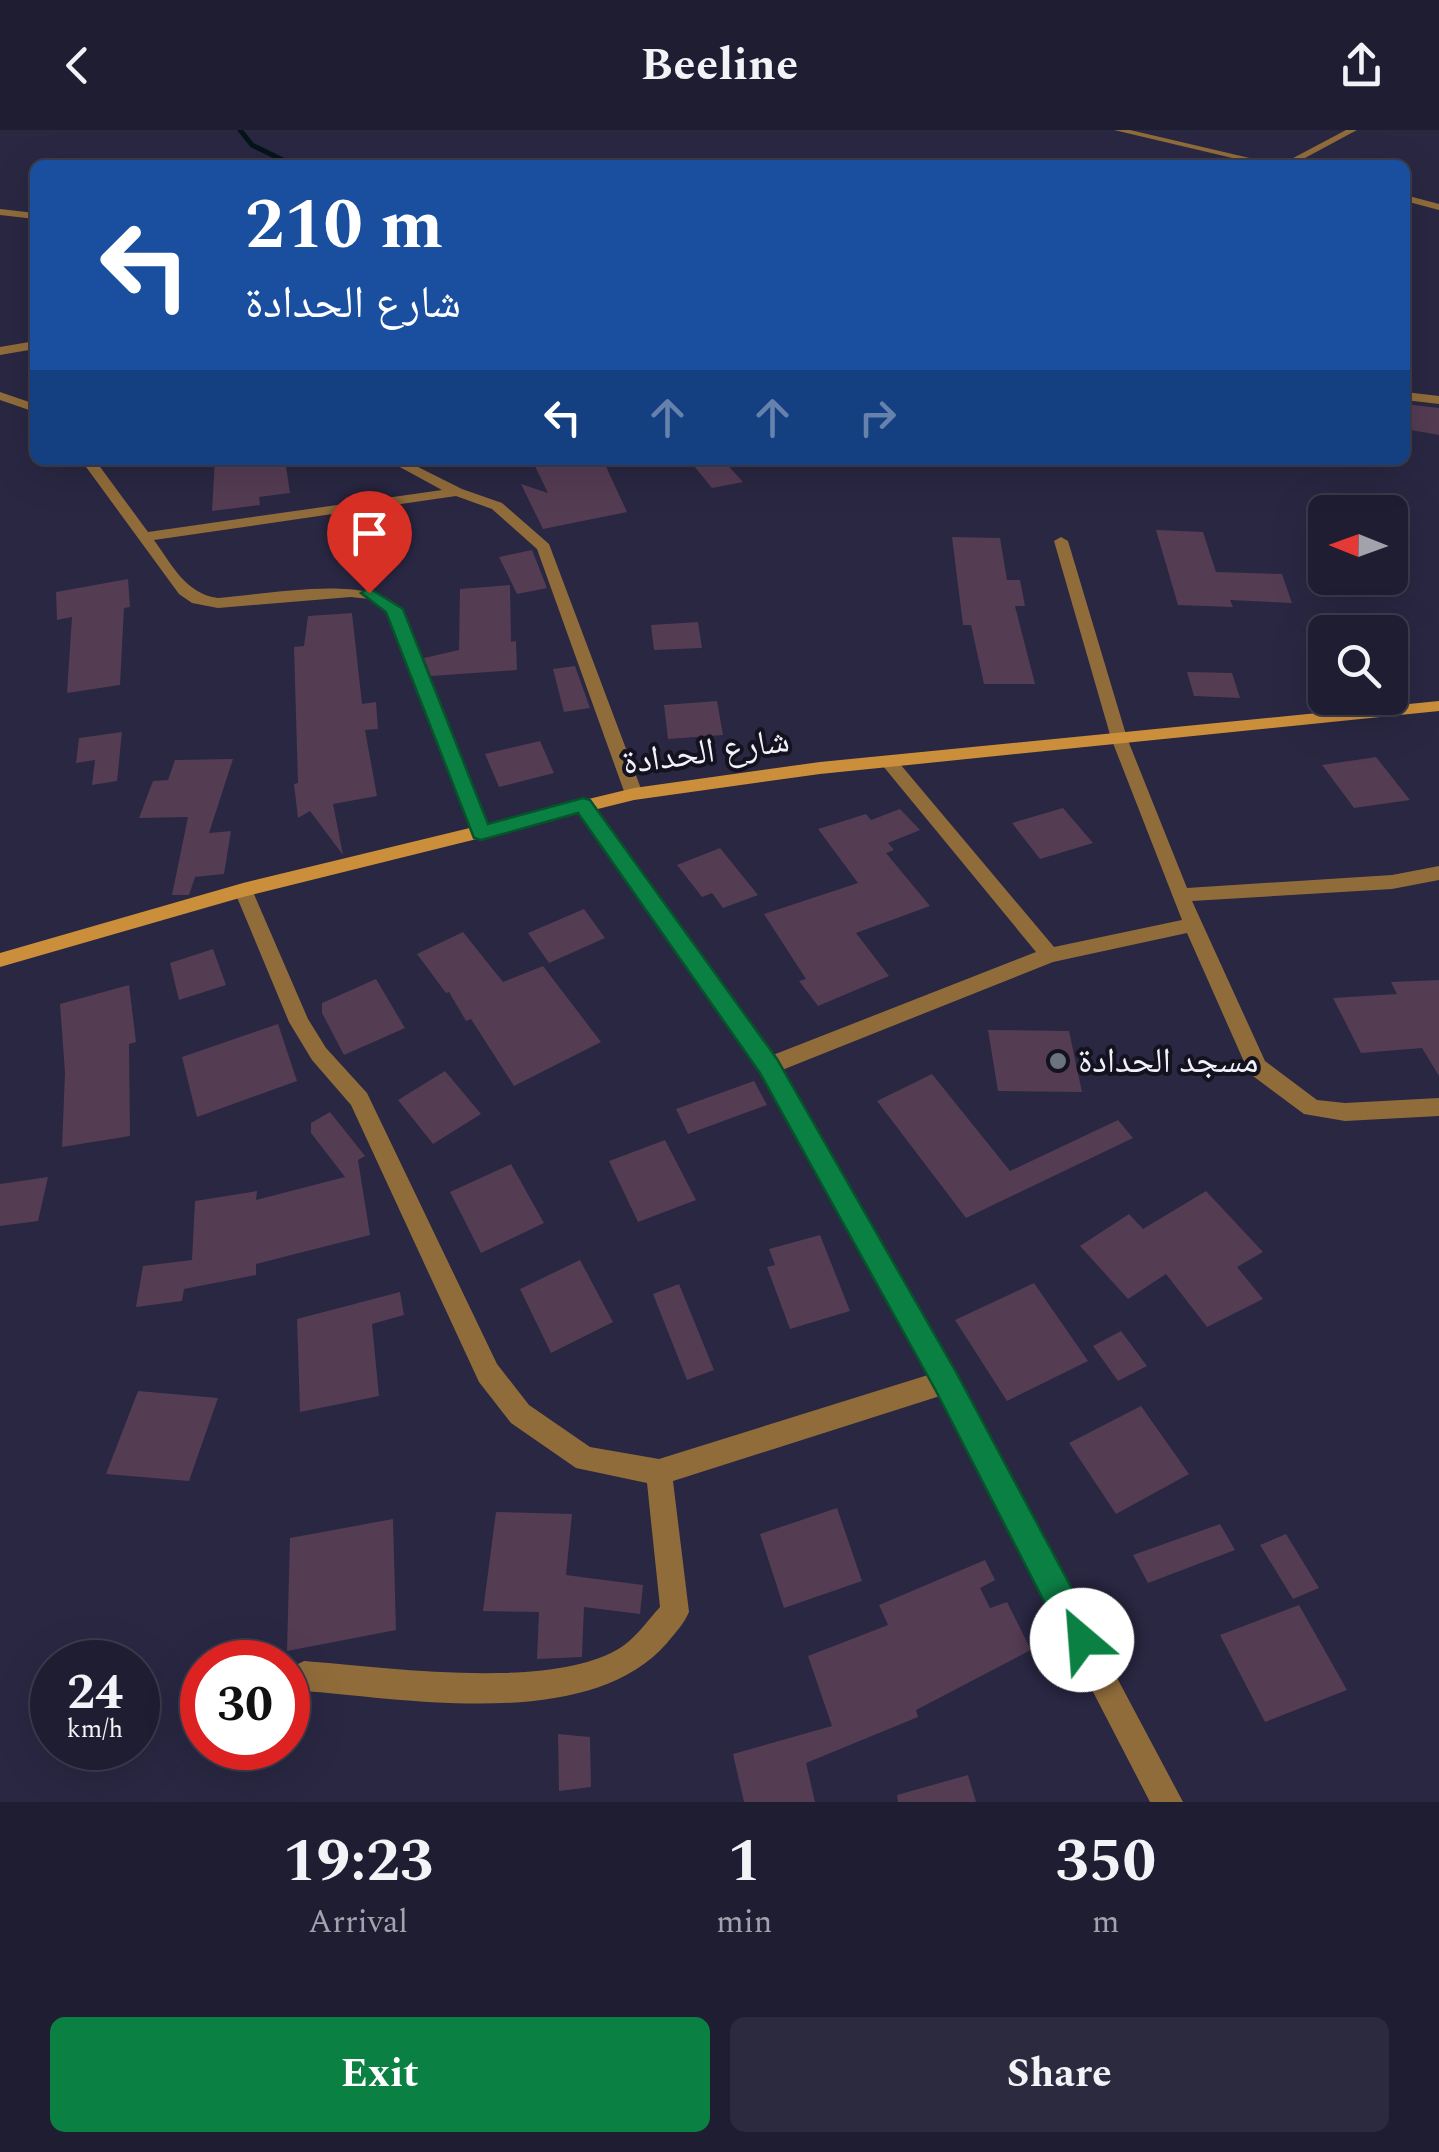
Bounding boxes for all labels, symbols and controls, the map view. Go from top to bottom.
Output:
text: Beeline [641,31,798,100]
icon: back [50,38,105,93]
icon: share [1334,38,1389,93]
text: 210 m [245,173,443,279]
icon: left [80,200,210,330]
text: شارع الحدادة [245,269,461,338]
icon: left [535,390,590,445]
icon: ahead [640,390,695,445]
icon: ahead [745,390,800,445]
icon: right [850,390,905,445]
pin [327,491,412,594]
north arrow [1308,495,1408,595]
map controls [1308,495,1408,715]
icon: arrive [342,506,397,561]
button: search [1308,615,1408,715]
street label: شارع الحدادة [619,714,793,790]
place label: مسجد الحدادة [1078,1035,1259,1088]
marker: مسجد الحدادة [1047,1050,1069,1072]
position arrow [1030,1588,1134,1692]
speed limit sign: 30 [180,1640,310,1770]
text: 24 [67,1655,123,1731]
text: km/h [67,1711,123,1749]
text: 19:23 [283,1816,434,1908]
text: 1 [728,1816,761,1908]
text: 350 [1055,1816,1156,1908]
text: Arrival [308,1898,408,1947]
text: min [716,1898,772,1947]
text: m [1092,1898,1119,1947]
button: Exit [50,2017,710,2132]
button: Share [730,2017,1389,2132]

